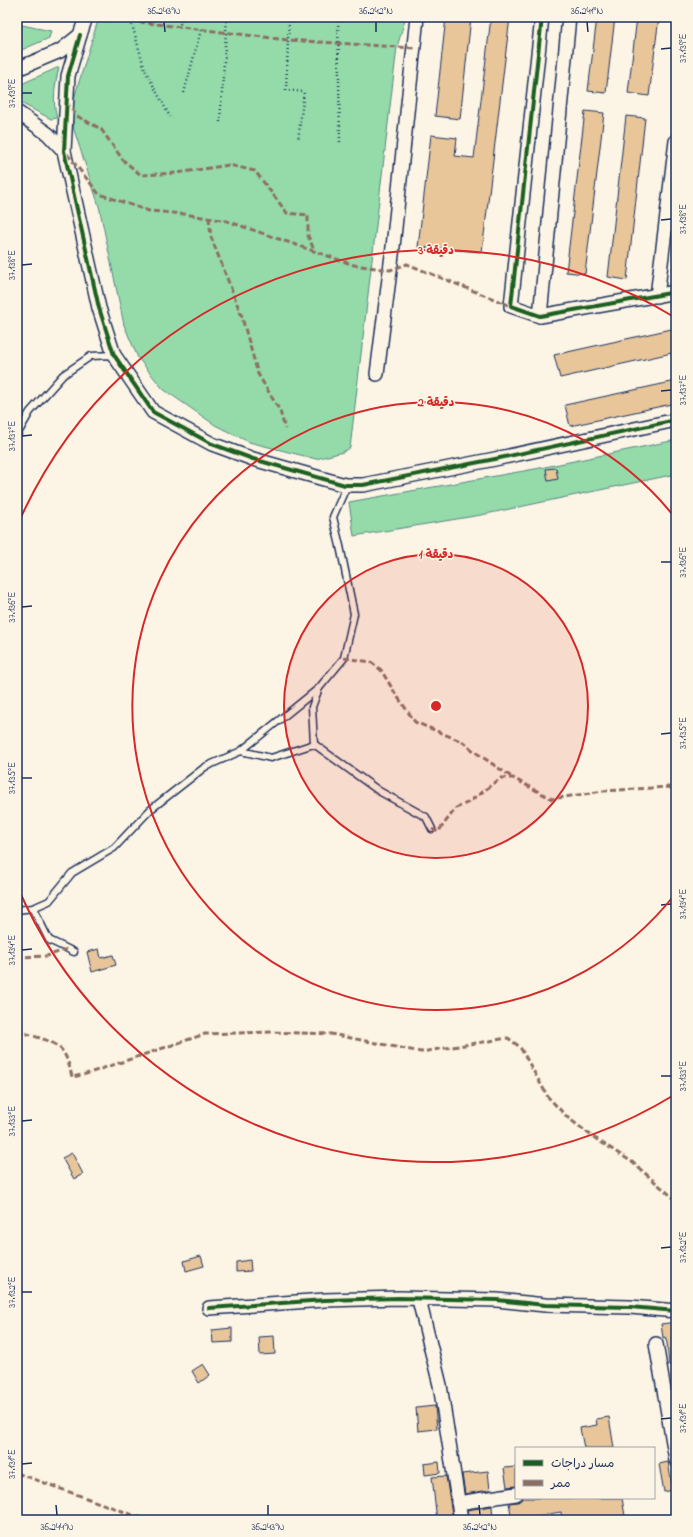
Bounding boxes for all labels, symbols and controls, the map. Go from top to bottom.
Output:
text: 36.243°N [147,4,181,19]
text: 36.242°N [359,4,393,19]
text: 36.241°N [571,4,603,19]
text: 37.139°E [676,33,691,63]
text: 37.139°E [5,78,20,108]
text: 37.138°E [676,204,691,234]
text: 3 دقيقة [417,242,454,260]
text: 37.138°E [5,250,20,280]
text: 37.137°E [676,375,691,405]
text: 2 دقيقة [417,394,455,412]
text: 37.137°E [5,421,20,451]
text: 1 دقيقة [419,546,454,564]
text: 37.136°E [676,547,691,577]
text: 37.136°E [5,592,20,622]
centre of rings [429,699,443,713]
text: 37.135°E [676,717,691,749]
text: 37.135°E [5,762,20,794]
text: 37.134°E [676,889,691,919]
text: 37.134°E [5,935,20,965]
text: 37.133°E [676,1061,691,1091]
text: 37.133°E [5,1106,20,1136]
text: 37.132°E [676,1231,691,1263]
text: 37.132°E [5,1276,20,1308]
text: 37.131°E [676,1403,691,1433]
legend [515,1447,655,1499]
text: 37.131°E [5,1449,20,1479]
text: مسار دراجات [551,1455,614,1473]
text: ممر [550,1475,570,1493]
text: 36.244°N [40,1520,74,1535]
text: 36.243°N [251,1520,285,1535]
text: 36.242°N [463,1520,497,1535]

